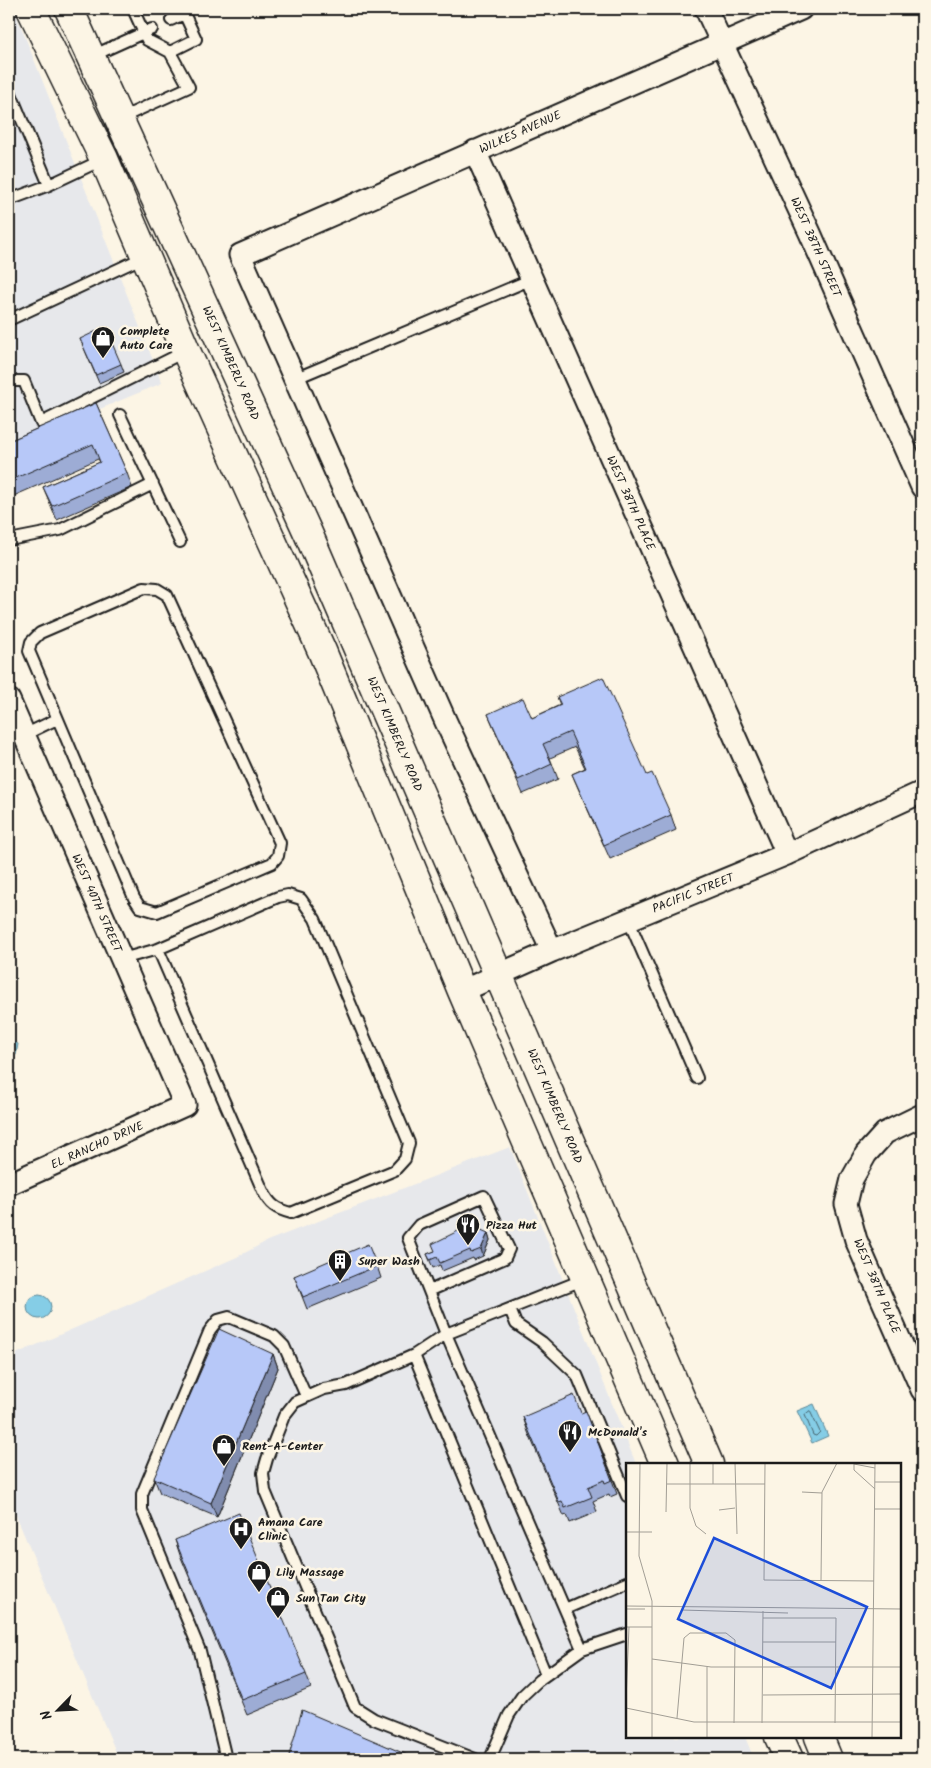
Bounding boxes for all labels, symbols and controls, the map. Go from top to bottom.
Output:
street label: WILKES AVENUE [476,105,565,159]
street label: WEST 38TH STREET [785,194,847,302]
street label: WEST KIMBERLY ROAD [197,303,264,424]
place label: Complete Auto Care [120,322,173,355]
shop icon: Complete Auto Care [90,325,116,359]
street label: WEST 38TH PLACE [601,453,660,555]
street label: WEST KIMBERLY ROAD [362,674,428,795]
street label: WEST 40TH STREET [66,851,127,957]
street label: PACIFIC STREET [649,868,739,919]
street label: WEST KIMBERLY ROAD [522,1046,588,1167]
street label: EL RANCHO DRIVE [48,1116,148,1174]
restaurant icon: Pizza Hut [455,1212,481,1246]
place label: Pizza Hut [486,1216,538,1235]
street label: WEST 38TH PLACE [848,1236,906,1338]
building icon: Super Wash [327,1248,353,1282]
place label: Super Wash [358,1252,420,1271]
restaurant icon: McDonald's [557,1419,583,1453]
place label: McDonald's [588,1423,647,1442]
shop icon: Rent-A-Center [211,1433,237,1467]
place label: Rent-A-Center [242,1437,324,1456]
inset map [626,1463,901,1738]
place label: Amana Care Clinic [258,1513,323,1546]
hospital icon: Amana Care Clinic [228,1516,254,1550]
shop icon: Lily Massage [246,1559,272,1593]
place label: Lily Massage [276,1563,344,1582]
shop icon: Sun Tan City [265,1585,291,1619]
place label: Sun Tan City [296,1589,367,1608]
north arrow [32,1686,82,1736]
text: N [35,1706,59,1723]

